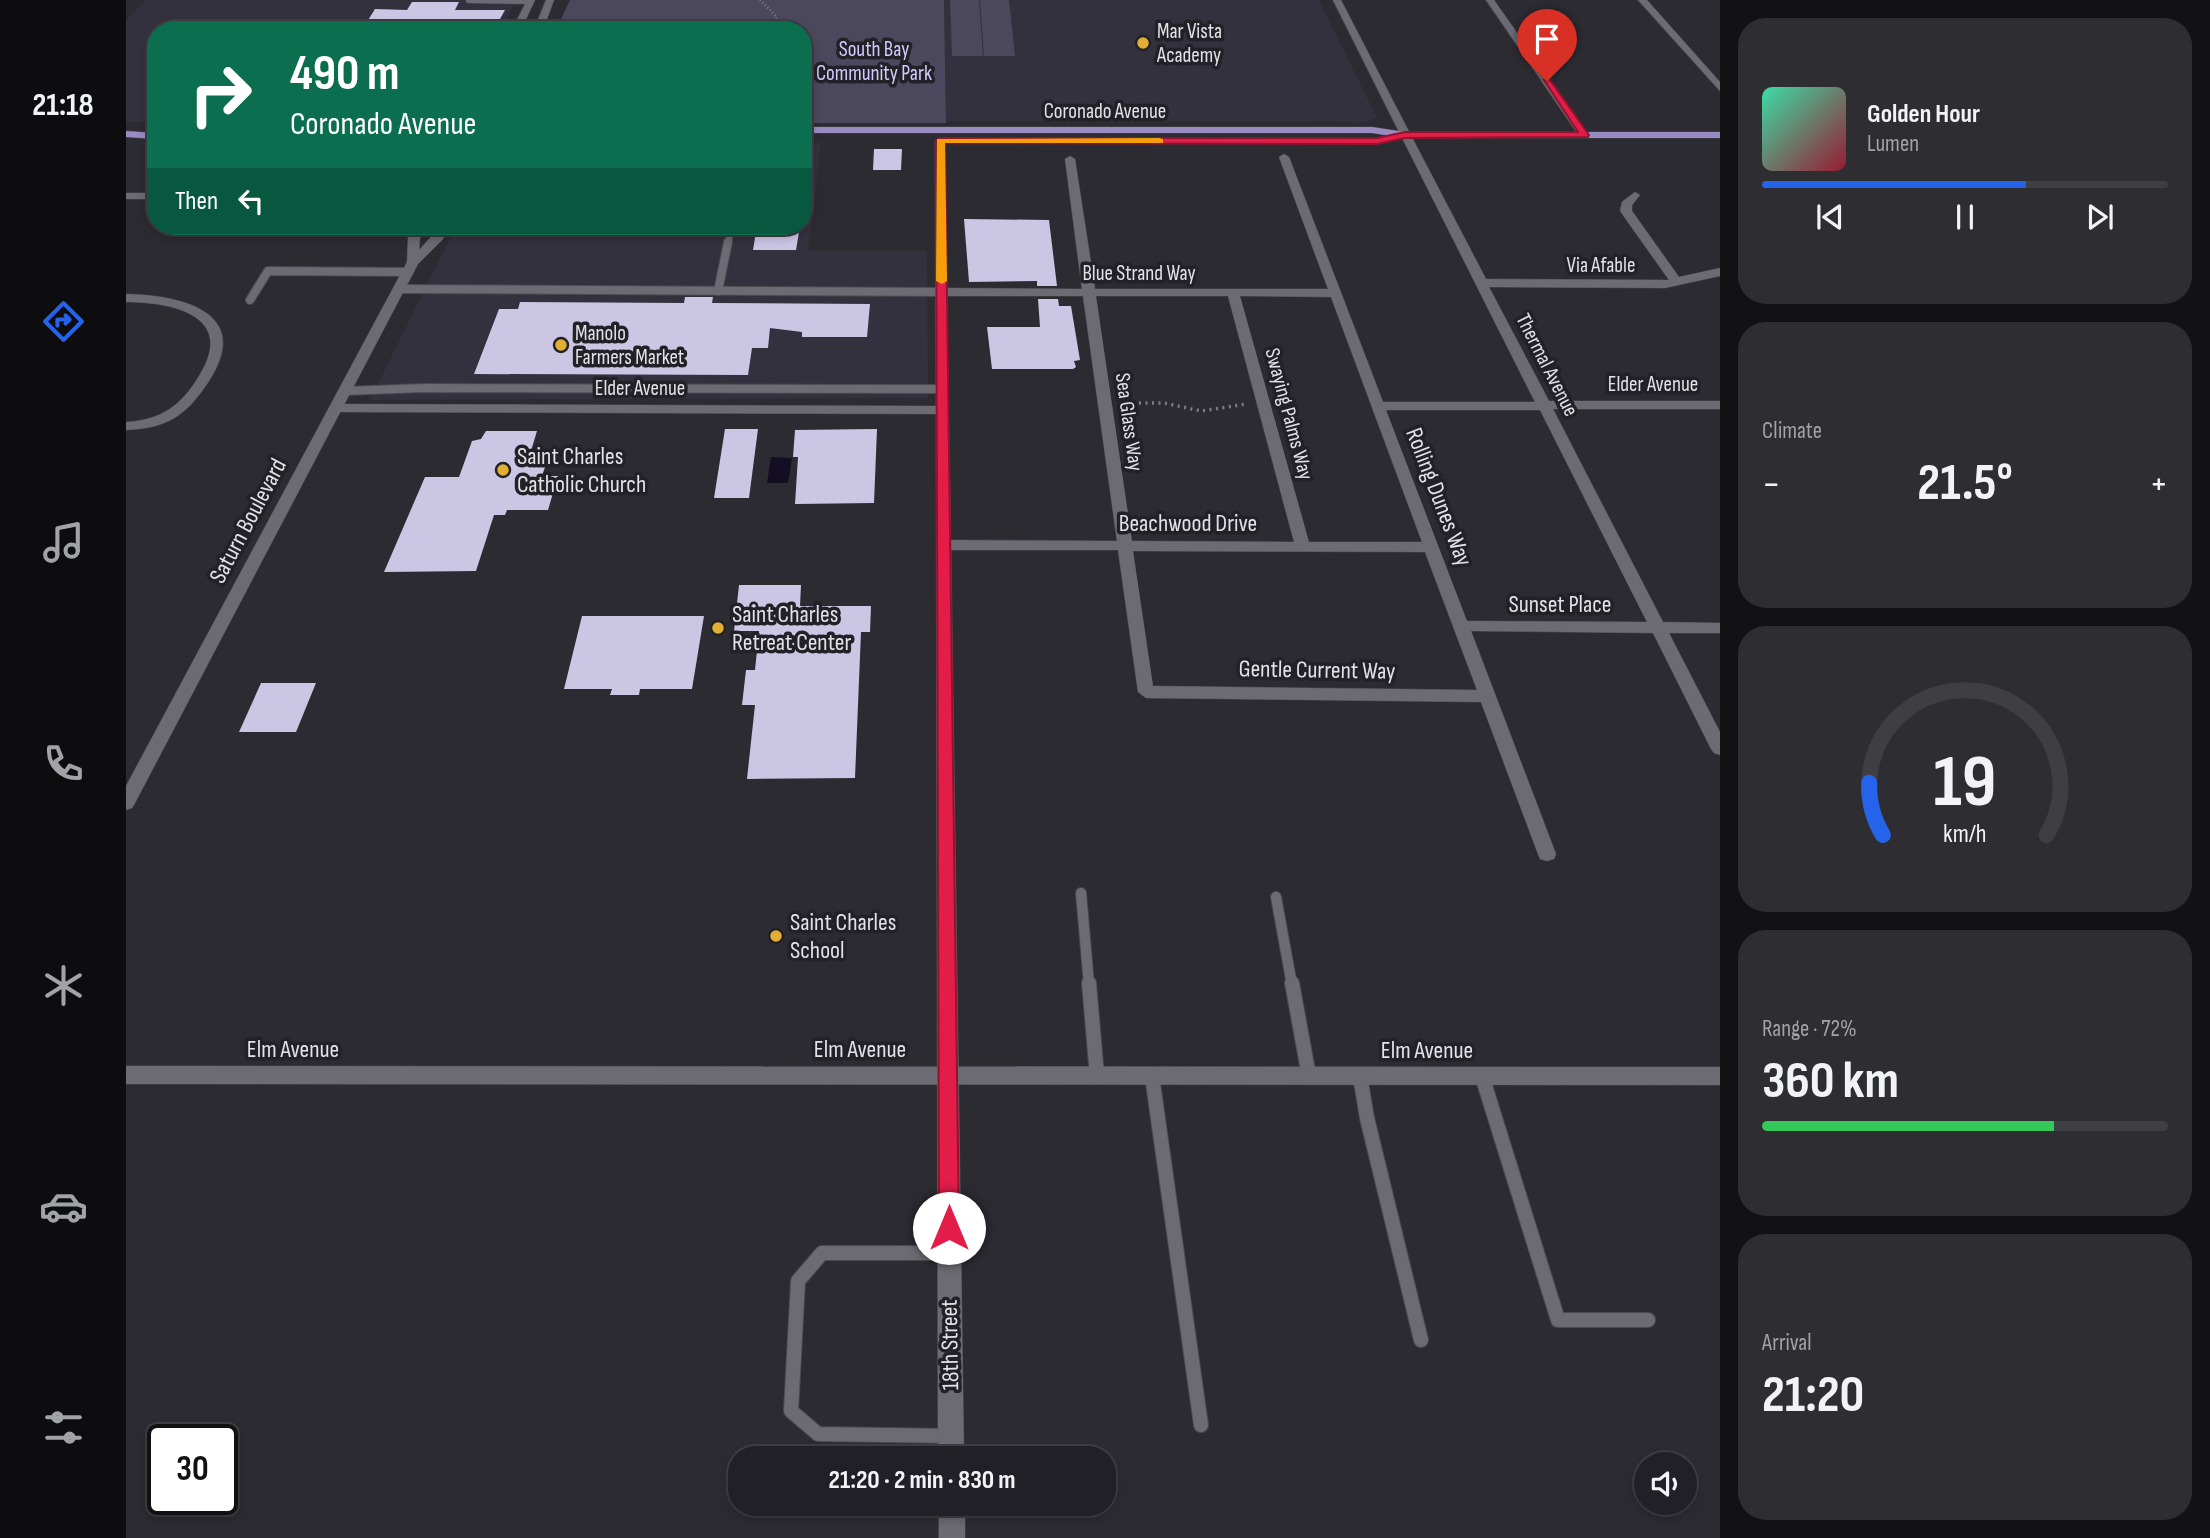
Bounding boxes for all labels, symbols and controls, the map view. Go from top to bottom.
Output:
pin [1517,9,1577,81]
place label: Mar Vista Academy [1156,19,1222,68]
icon: arrive [1528,20,1566,58]
marker: Mar Vista Academy [1135,35,1151,51]
park label: South Bay Community Park [816,37,932,86]
text: 490 m [290,45,400,104]
icon: right [175,49,266,140]
text: 21:18 [32,86,94,125]
street label: Coronado Avenue [1044,99,1166,124]
text: Golden Hour [1867,99,1980,130]
text: Coronado Avenue [290,105,476,144]
text: Lumen [1867,130,1919,158]
icon: left [232,182,270,220]
text: Then [175,186,218,217]
icon: previous [1811,198,1849,236]
icon: pause [1946,198,1984,236]
icon: next [2081,198,2119,236]
street label: Via Afable [1567,253,1635,278]
street label: Blue Strand Way [1082,261,1196,286]
icon: directions [39,297,88,346]
street label: Thermal Avenue [1510,309,1584,421]
place label: Manolo Farmers Market [575,321,684,370]
marker: Manolo Farmers Market [553,337,569,353]
street label: Swaying Palms Way [1259,345,1319,483]
street label: Sea Glass Way [1110,371,1148,473]
street label: Elder Avenue [1608,372,1698,397]
street label: Elder Avenue [595,376,685,401]
text: Climate [1762,417,1822,445]
street label: Rolling Dunes Way [1399,424,1479,570]
place label: Saint Charles Catholic Church [517,442,646,499]
text: 21.5° [1917,452,2013,515]
street label: Saturn Boulevard [203,454,293,588]
marker: Saint Charles Catholic Church [495,462,511,478]
text: − [1762,462,1781,507]
text: + [2149,462,2168,507]
street label: Beachwood Drive [1119,509,1257,538]
icon: music [39,518,88,567]
street label: Sunset Place [1509,590,1611,619]
place label: Saint Charles Retreat Center [732,600,852,657]
marker: Saint Charles Retreat Center [710,620,726,636]
street label: Gentle Current Way [1238,654,1396,686]
icon: phone [39,739,88,788]
text: 19 [1933,739,1997,827]
text: km/h [1943,819,1987,850]
place label: Saint Charles School [790,908,896,965]
marker: Saint Charles School [768,928,784,944]
icon: climate [39,961,88,1010]
text: Range · 72% [1762,1015,1857,1043]
street label: Elm Avenue [247,1035,339,1064]
street label: Elm Avenue [814,1035,906,1064]
street label: Elm Avenue [1381,1036,1473,1065]
text: 360 km [1762,1050,1899,1113]
icon: car [39,1182,88,1231]
position arrow [912,1191,986,1265]
street label: 18th Street [935,1299,965,1391]
text: Arrival [1762,1329,1811,1357]
text: 21:20 [1762,1364,1864,1427]
icon: filters [39,1403,88,1452]
speed limit sign: 30 [147,1424,238,1515]
map controls [1634,1452,1697,1515]
button: sound [1634,1452,1697,1515]
text: 21:20 · 2 min · 830 m [829,1465,1015,1496]

